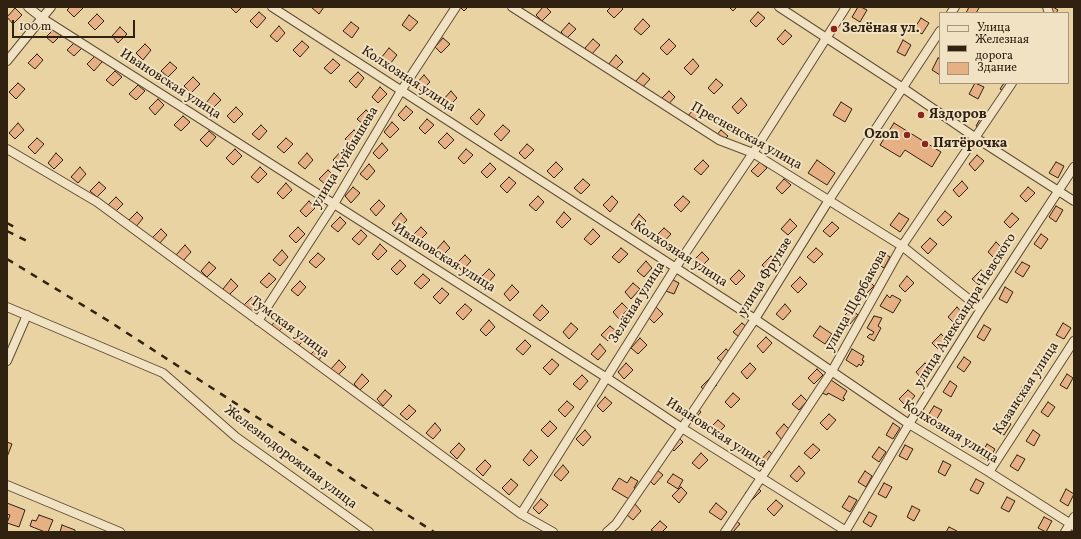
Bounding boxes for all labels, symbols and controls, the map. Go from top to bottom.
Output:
scale bar [14,12,137,38]
legend [939,12,1069,84]
text: 100 m [19,19,51,35]
text: Улица [977,20,1010,36]
place label: Зелёная ул. [842,21,920,37]
marker: Зелёная ул. [829,24,839,34]
text: Железная дорога [975,32,1029,64]
street label: Колхозная улица [358,43,458,117]
street label: Ивановская улица [116,46,224,124]
text: Здание [977,60,1017,76]
street label: Пресненская улица [687,99,805,175]
street label: улица Куйбышева [309,104,383,212]
place label: Яздоров [929,107,987,123]
marker: Яздоров [916,110,926,120]
place label: Ozon [864,127,899,143]
marker: Ozon [902,130,912,140]
place label: Пятёрочка [933,136,1008,152]
marker: Пятёрочка [920,139,930,149]
street label: Колхозная улица [630,218,730,292]
street label: Ивановская улица [390,221,498,297]
street label: улица Александра Невского [911,231,1021,391]
street label: улица Фрунзе [735,235,797,319]
street label: улица Щербакова [822,247,892,355]
street label: Зелёная улица [606,259,670,347]
street label: Тумская улица [246,294,332,362]
street label: Казанская улица [991,339,1063,439]
street label: Ивановская улица [662,395,770,473]
street label: Колхозная улица [899,398,1001,468]
street label: Железнодорожная улица [220,402,360,514]

